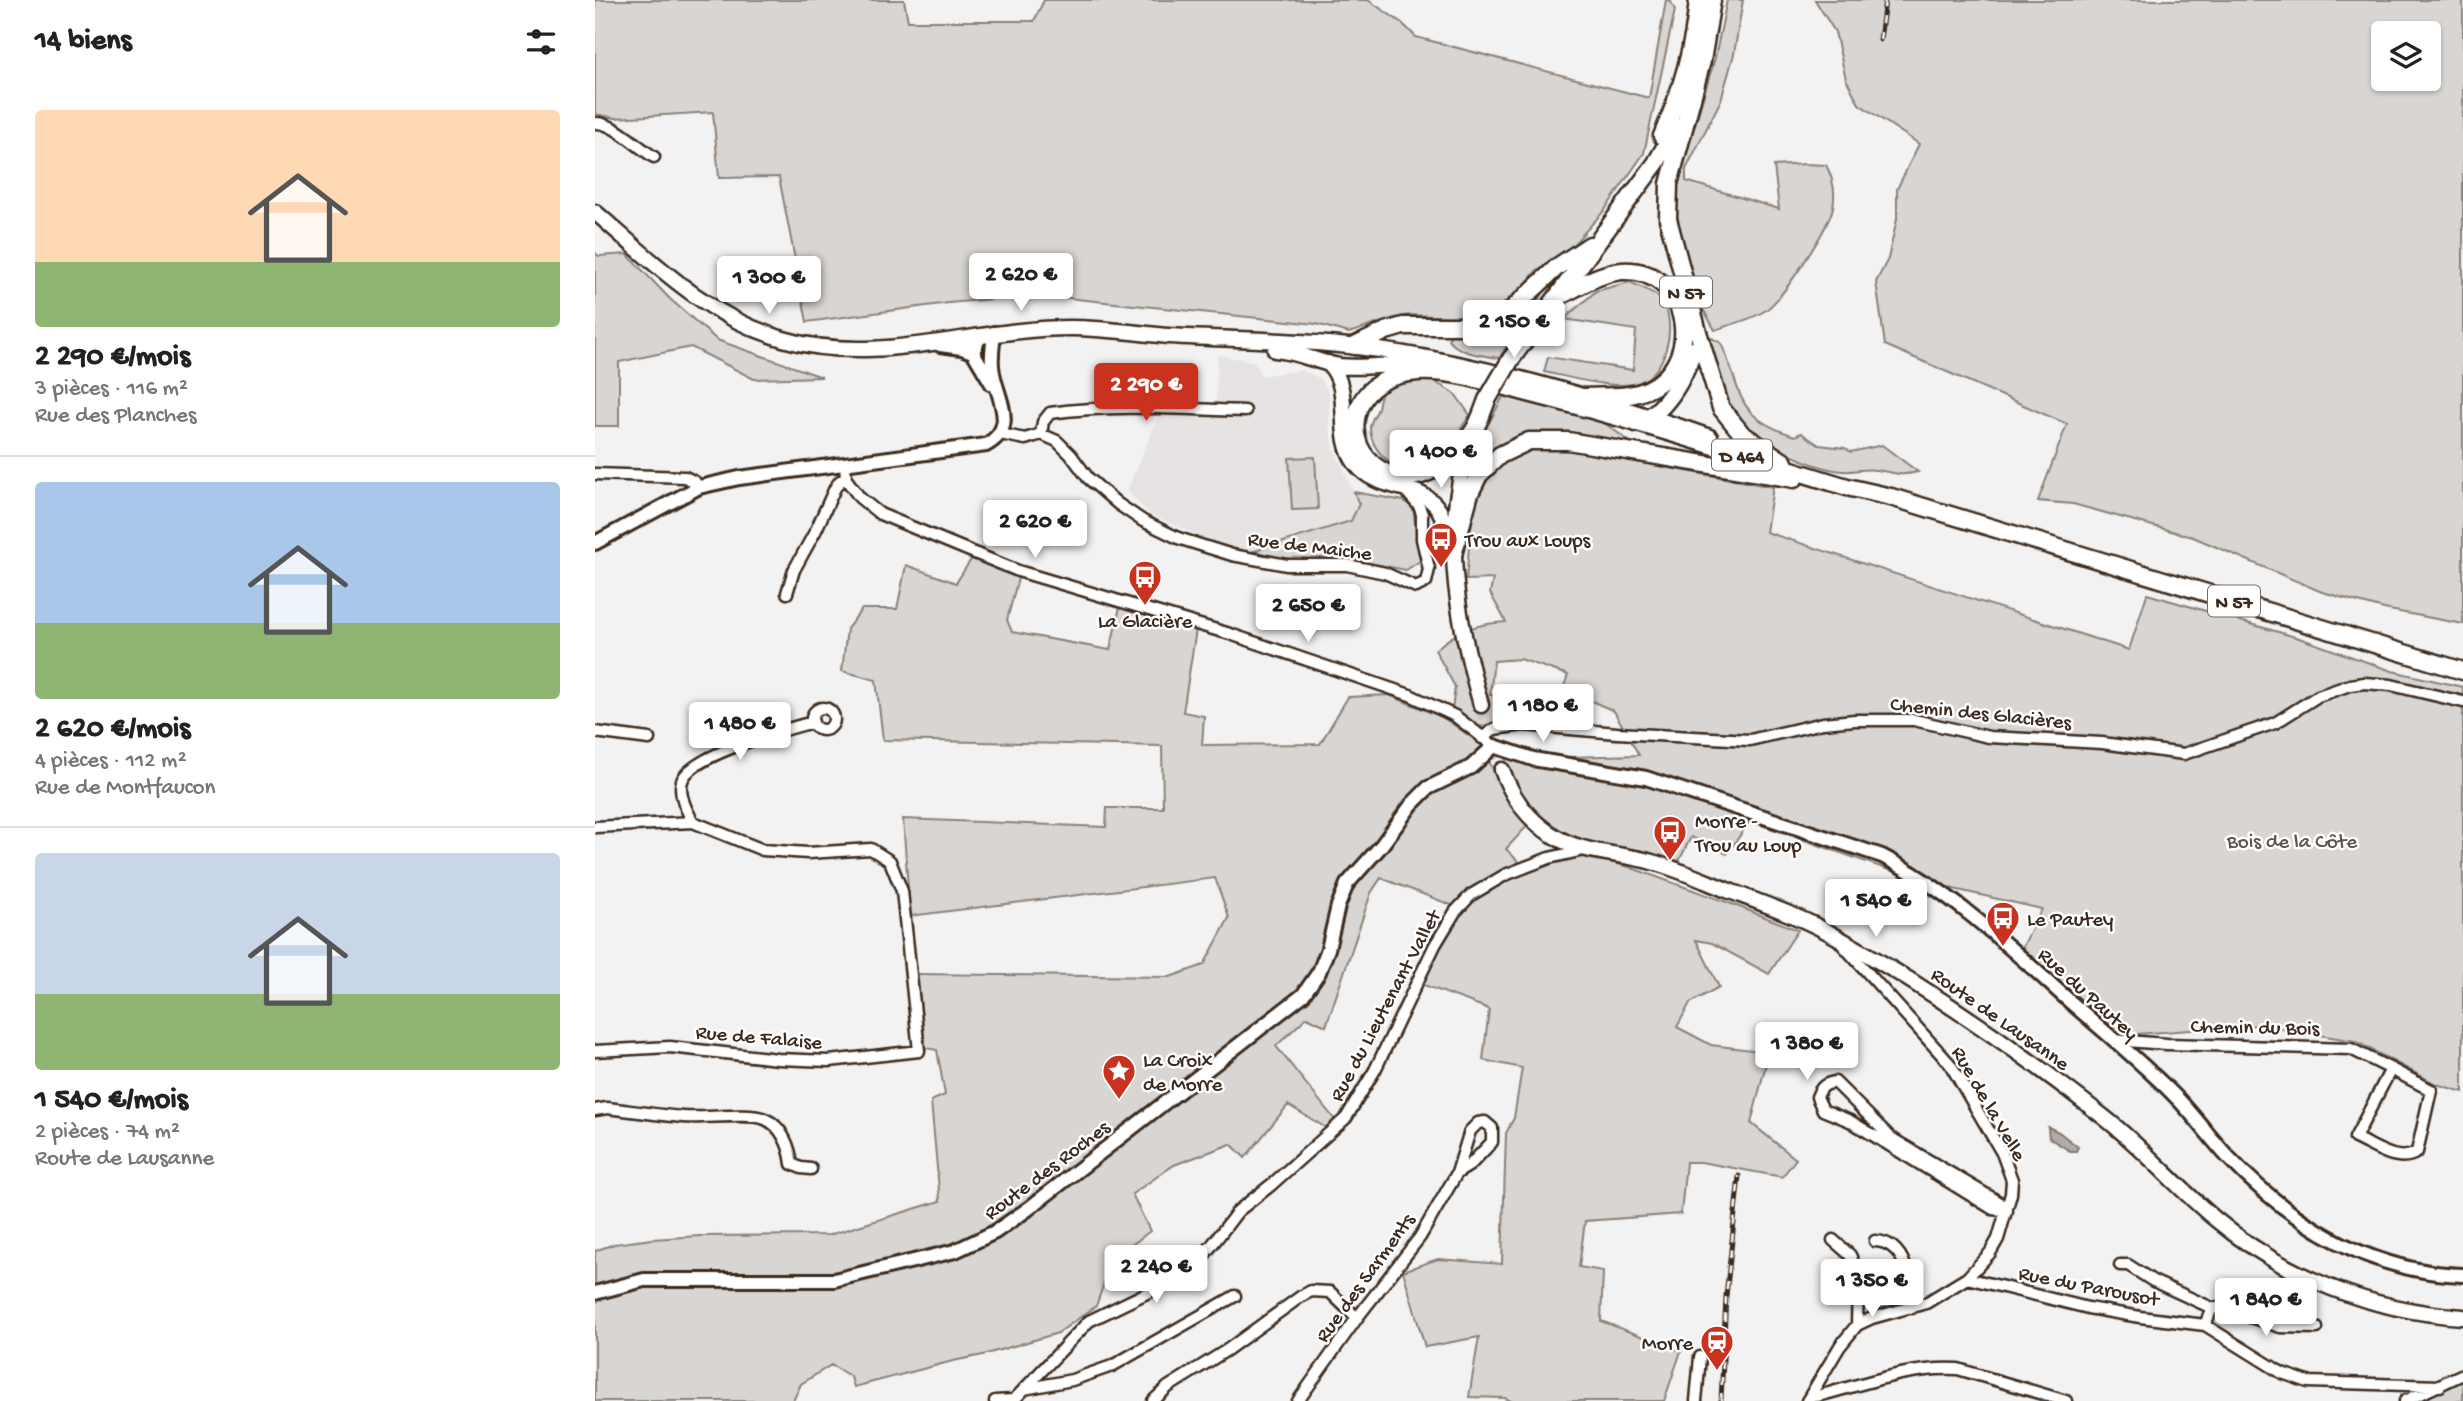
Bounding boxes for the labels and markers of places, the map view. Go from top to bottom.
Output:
pin: 2 620 € [956,254,1086,313]
pin: 1 300 € [704,256,834,316]
pin: 2 150 € [1449,300,1579,360]
pin: 2 290 € [1081,364,1211,423]
pin: 1 400 € [1376,430,1506,490]
pin: 2 620 € [970,500,1100,560]
bus stop icon: Trou aux Loups [1422,520,1460,569]
place label: Trou aux Loups [1464,530,1592,555]
bus stop icon: La Glacière [1126,558,1164,607]
pin: 2 650 € [1243,584,1373,644]
place label: La Glacière [1098,611,1193,636]
pin: 1 180 € [1478,684,1608,744]
pin: 1 480 € [675,702,805,762]
place label: Morre - Trou au Loup [1694,811,1802,860]
bus stop icon: Morre - Trou au Loup [1651,813,1689,862]
pin: 1 540 € [1811,880,1941,939]
bus stop icon: Le Pautey [1984,899,2022,948]
place label: Le Pautey [2027,909,2113,934]
pin: 1 380 € [1742,1023,1872,1082]
place label: La Croix de Morre [1143,1050,1223,1099]
place icon: La Croix de Morre [1100,1052,1138,1101]
pin: 2 240 € [1091,1246,1221,1305]
pin: 1 350 € [1807,1260,1937,1319]
pin: 1 840 € [2201,1278,2331,1338]
station icon: Morre [1698,1323,1736,1372]
place label: Morre [1642,1333,1694,1358]

